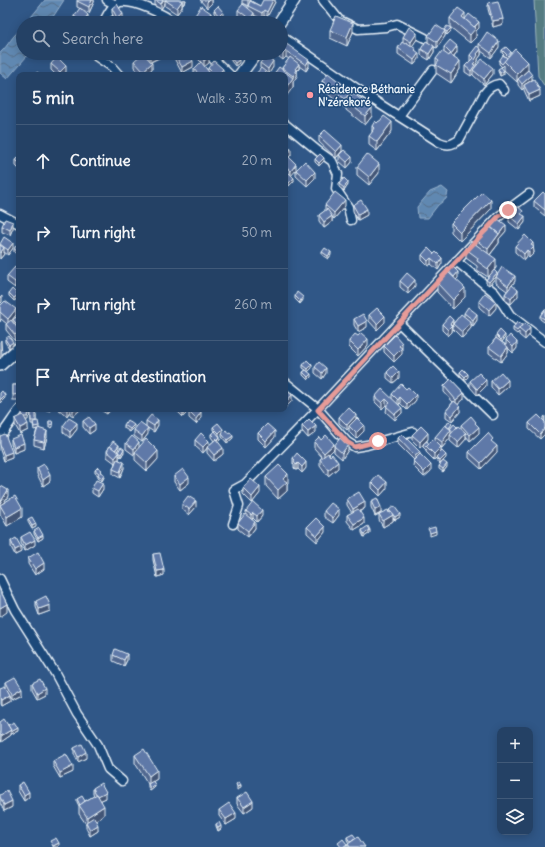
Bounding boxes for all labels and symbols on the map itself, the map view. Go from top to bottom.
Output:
place label: Résidence Béthanie N'zérekoré [318,82,415,109]
marker: Résidence Béthanie N'zérekoré [305,90,315,100]
route end [499,201,517,219]
route start [369,432,387,450]

